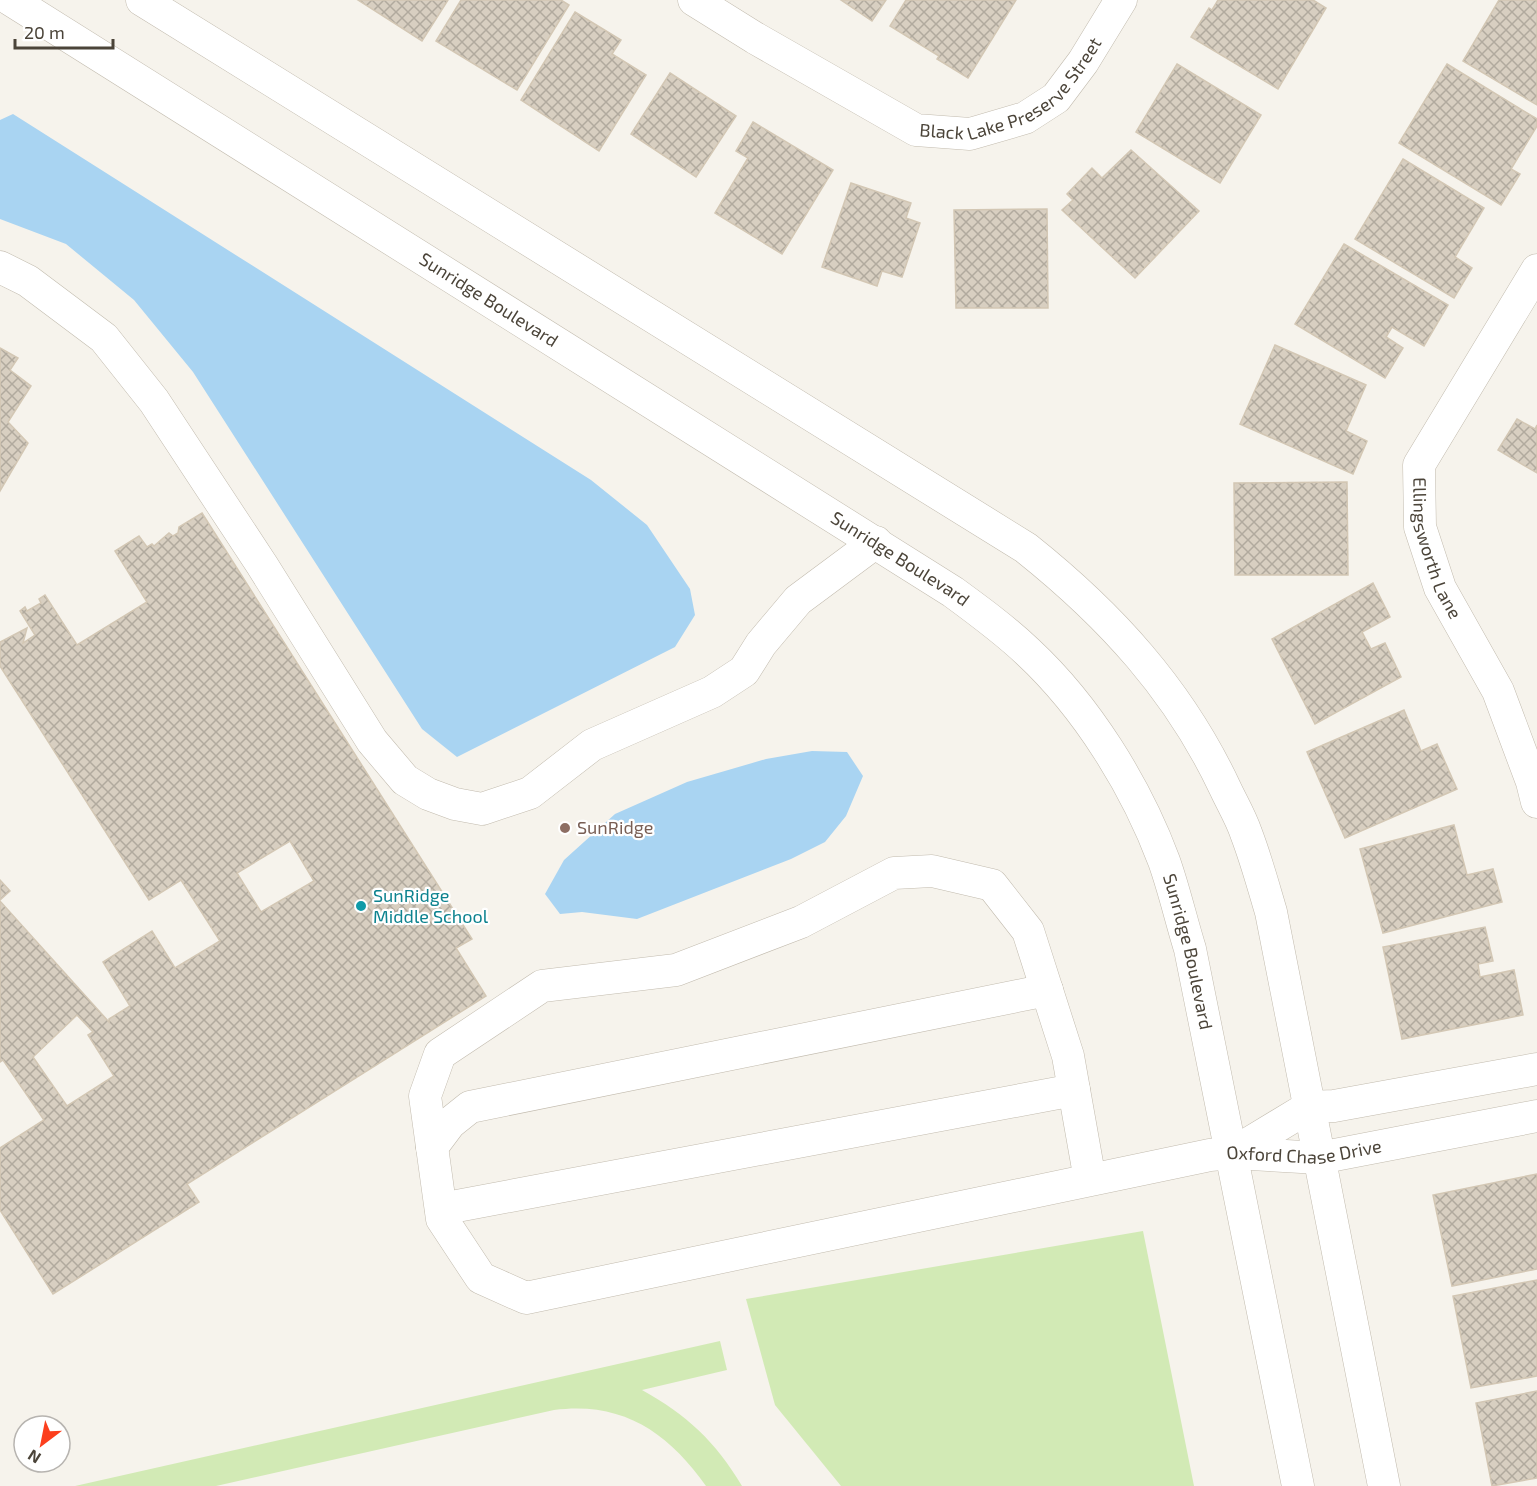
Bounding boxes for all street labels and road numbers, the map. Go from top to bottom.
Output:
street label: Black Lake Preserve Street [919,33,1106,144]
street label: Sunridge Boulevard [416,247,563,351]
street label: Ellingsworth Lane [1409,477,1467,622]
street label: Sunridge Boulevard [827,506,974,610]
street label: Sunridge Boulevard [1159,871,1218,1031]
street label: Oxford Chase Drive [1226,1134,1383,1168]

